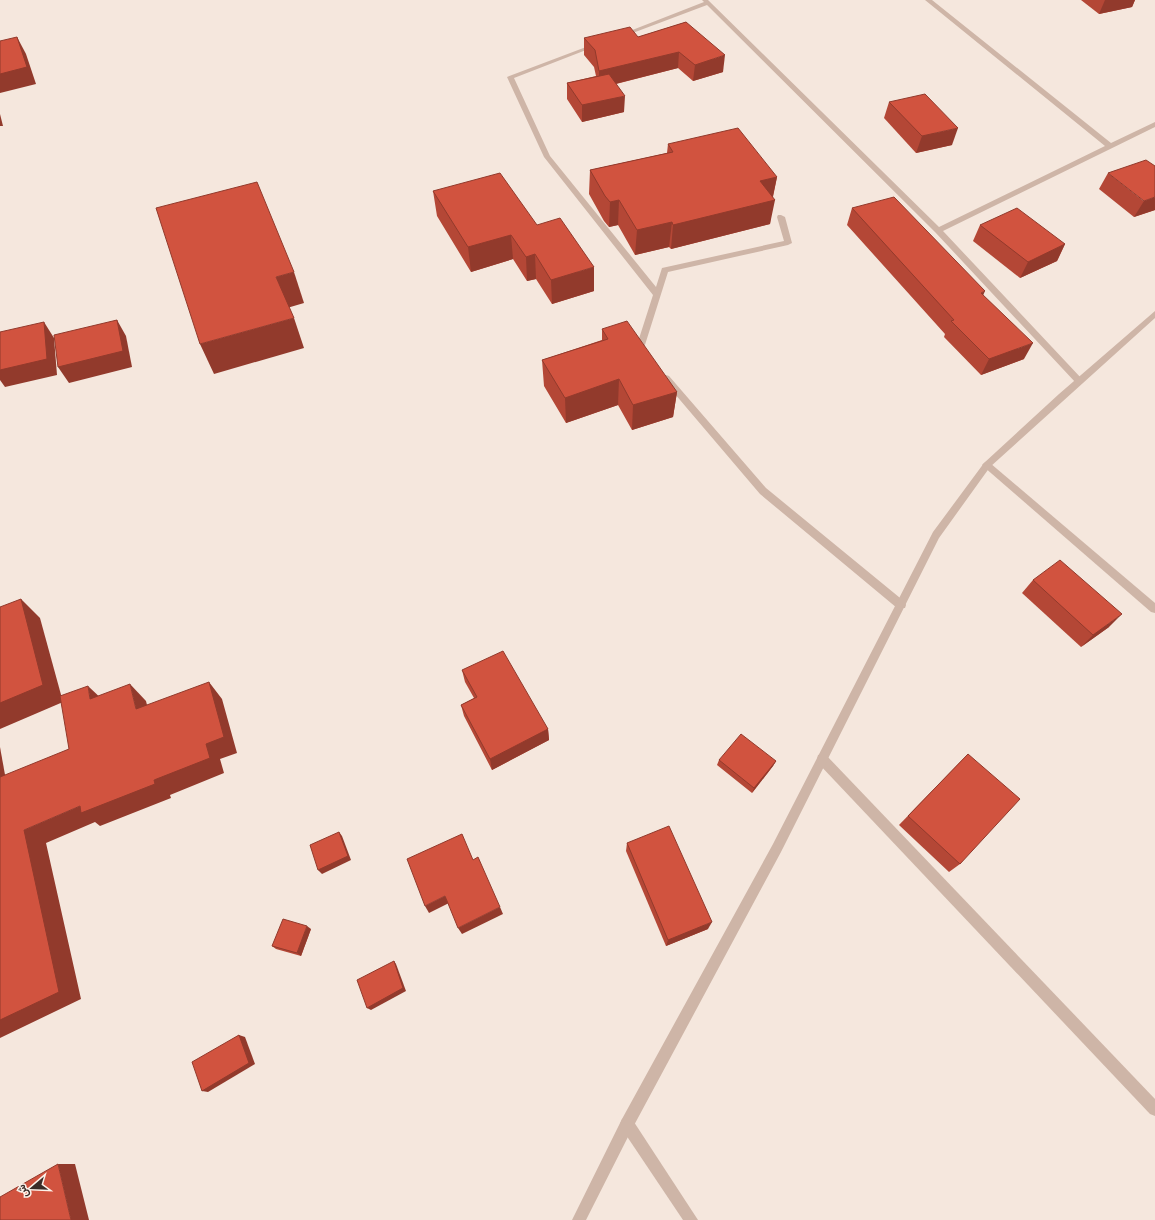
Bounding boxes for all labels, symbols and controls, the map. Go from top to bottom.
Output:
north arrow [12,1168,52,1208]
text: ش [15,1183,31,1199]

